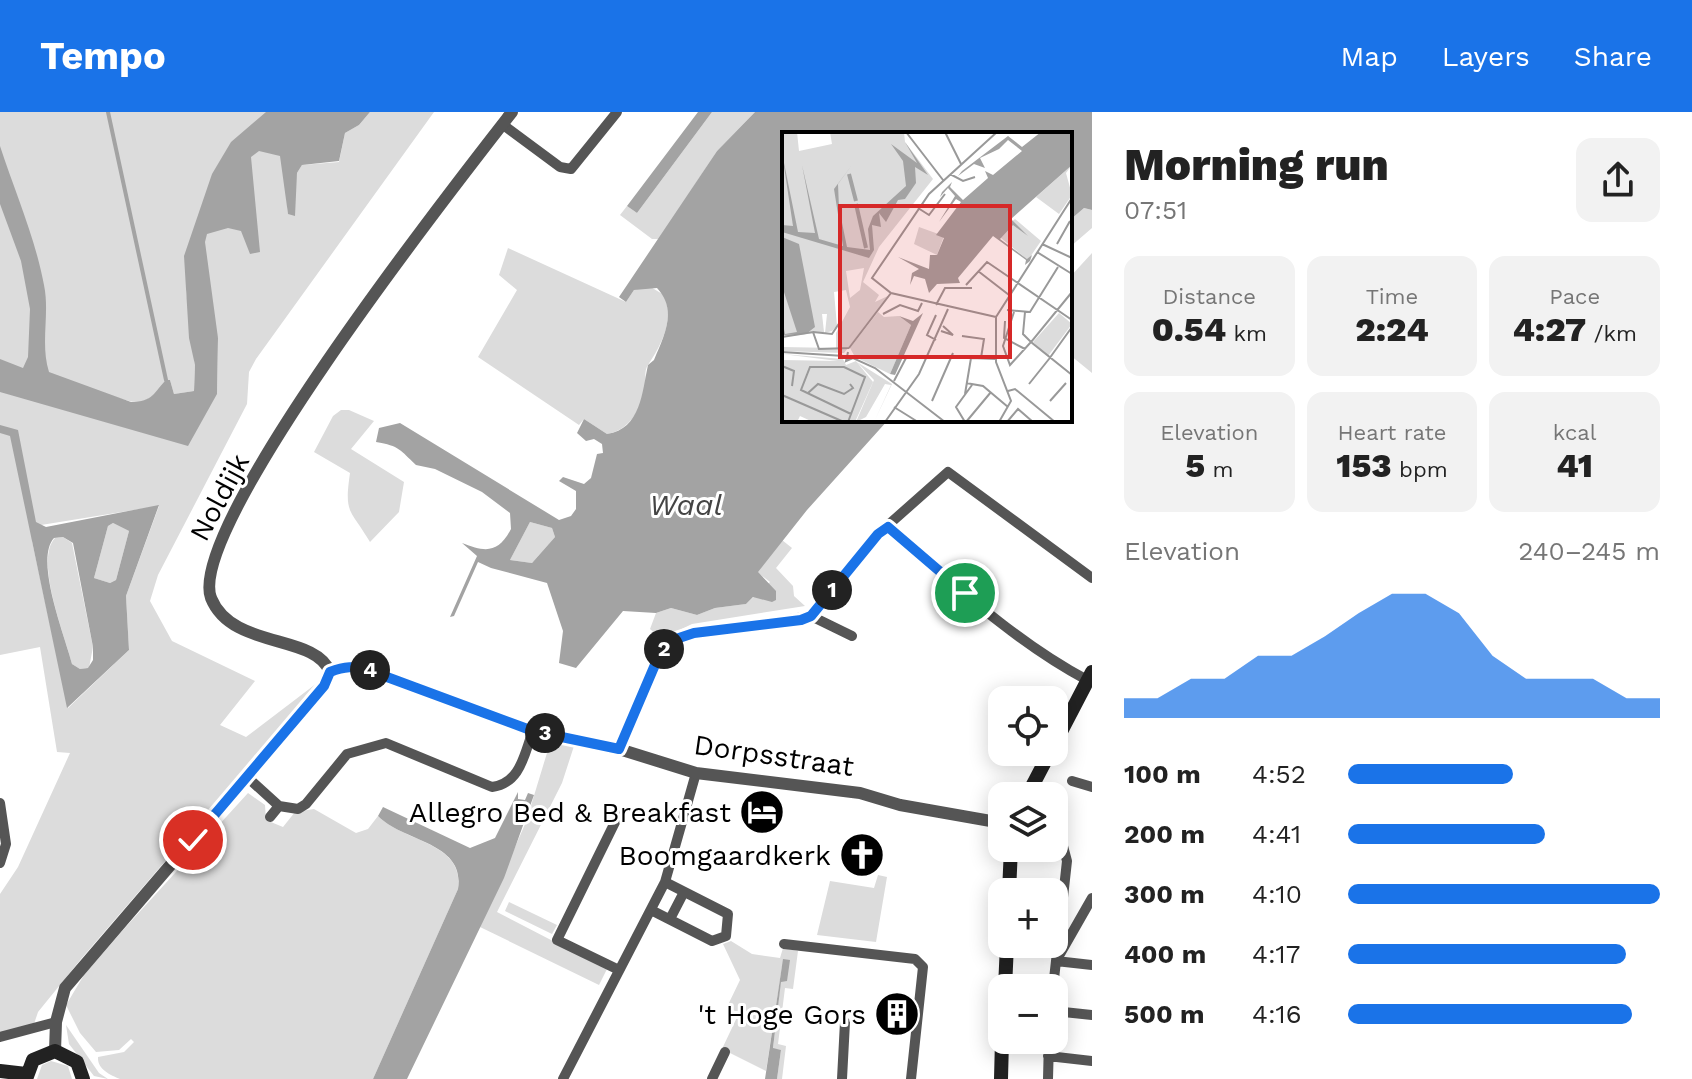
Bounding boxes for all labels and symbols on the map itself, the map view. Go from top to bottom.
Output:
inset map [782,132,1072,422]
street label: Noldijk [183,448,256,546]
water label: Waal [649,487,723,522]
pin [931,559,999,627]
pin: 1 [812,570,852,610]
pin: 2 [644,629,684,669]
pin: 4 [350,650,390,690]
pin: 3 [525,713,565,753]
street label: Dorpsstraat [692,728,856,783]
hotel icon: Allegro Bed & Breakfast [738,788,786,836]
place label: Allegro Bed & Breakfast [409,796,731,829]
pin [159,806,227,874]
church icon: Boomgaardkerk [838,831,886,879]
place label: Boomgaardkerk [618,839,831,872]
building icon: 't Hoge Gors [873,990,921,1038]
place label: 't Hoge Gors [698,998,866,1031]

